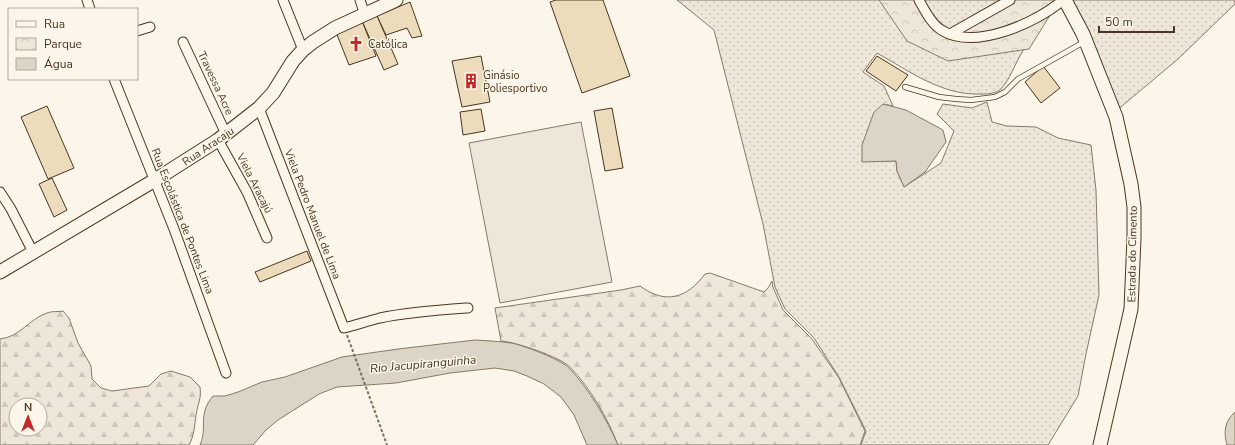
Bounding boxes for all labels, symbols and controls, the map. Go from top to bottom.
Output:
legend [8,8,138,80]
scale bar [1099,8,1174,34]
text: 50 m [1105,14,1133,30]
text: Rua [44,16,65,32]
church icon: Católica [347,35,365,53]
text: Parque [44,36,82,52]
place label: Católica [368,37,408,52]
street label: Travessa Acre [194,49,237,118]
text: Água [44,56,73,72]
place label: Ginásio Poliesportivo [483,68,548,96]
building icon: Ginásio Poliesportivo [462,72,480,90]
street label: Rua Aracaju [179,124,237,169]
street label: Rua Escolástica de Pontes Lima [148,146,217,296]
street label: Viela Pedro Manuel de Lima [280,146,344,282]
street label: Viela Aracajú [233,150,276,216]
street label: Estrada do Cimento [1124,205,1141,303]
water label: Rio Jacupiranguinha [369,351,477,377]
north arrow [8,397,48,437]
text: N [24,400,32,415]

